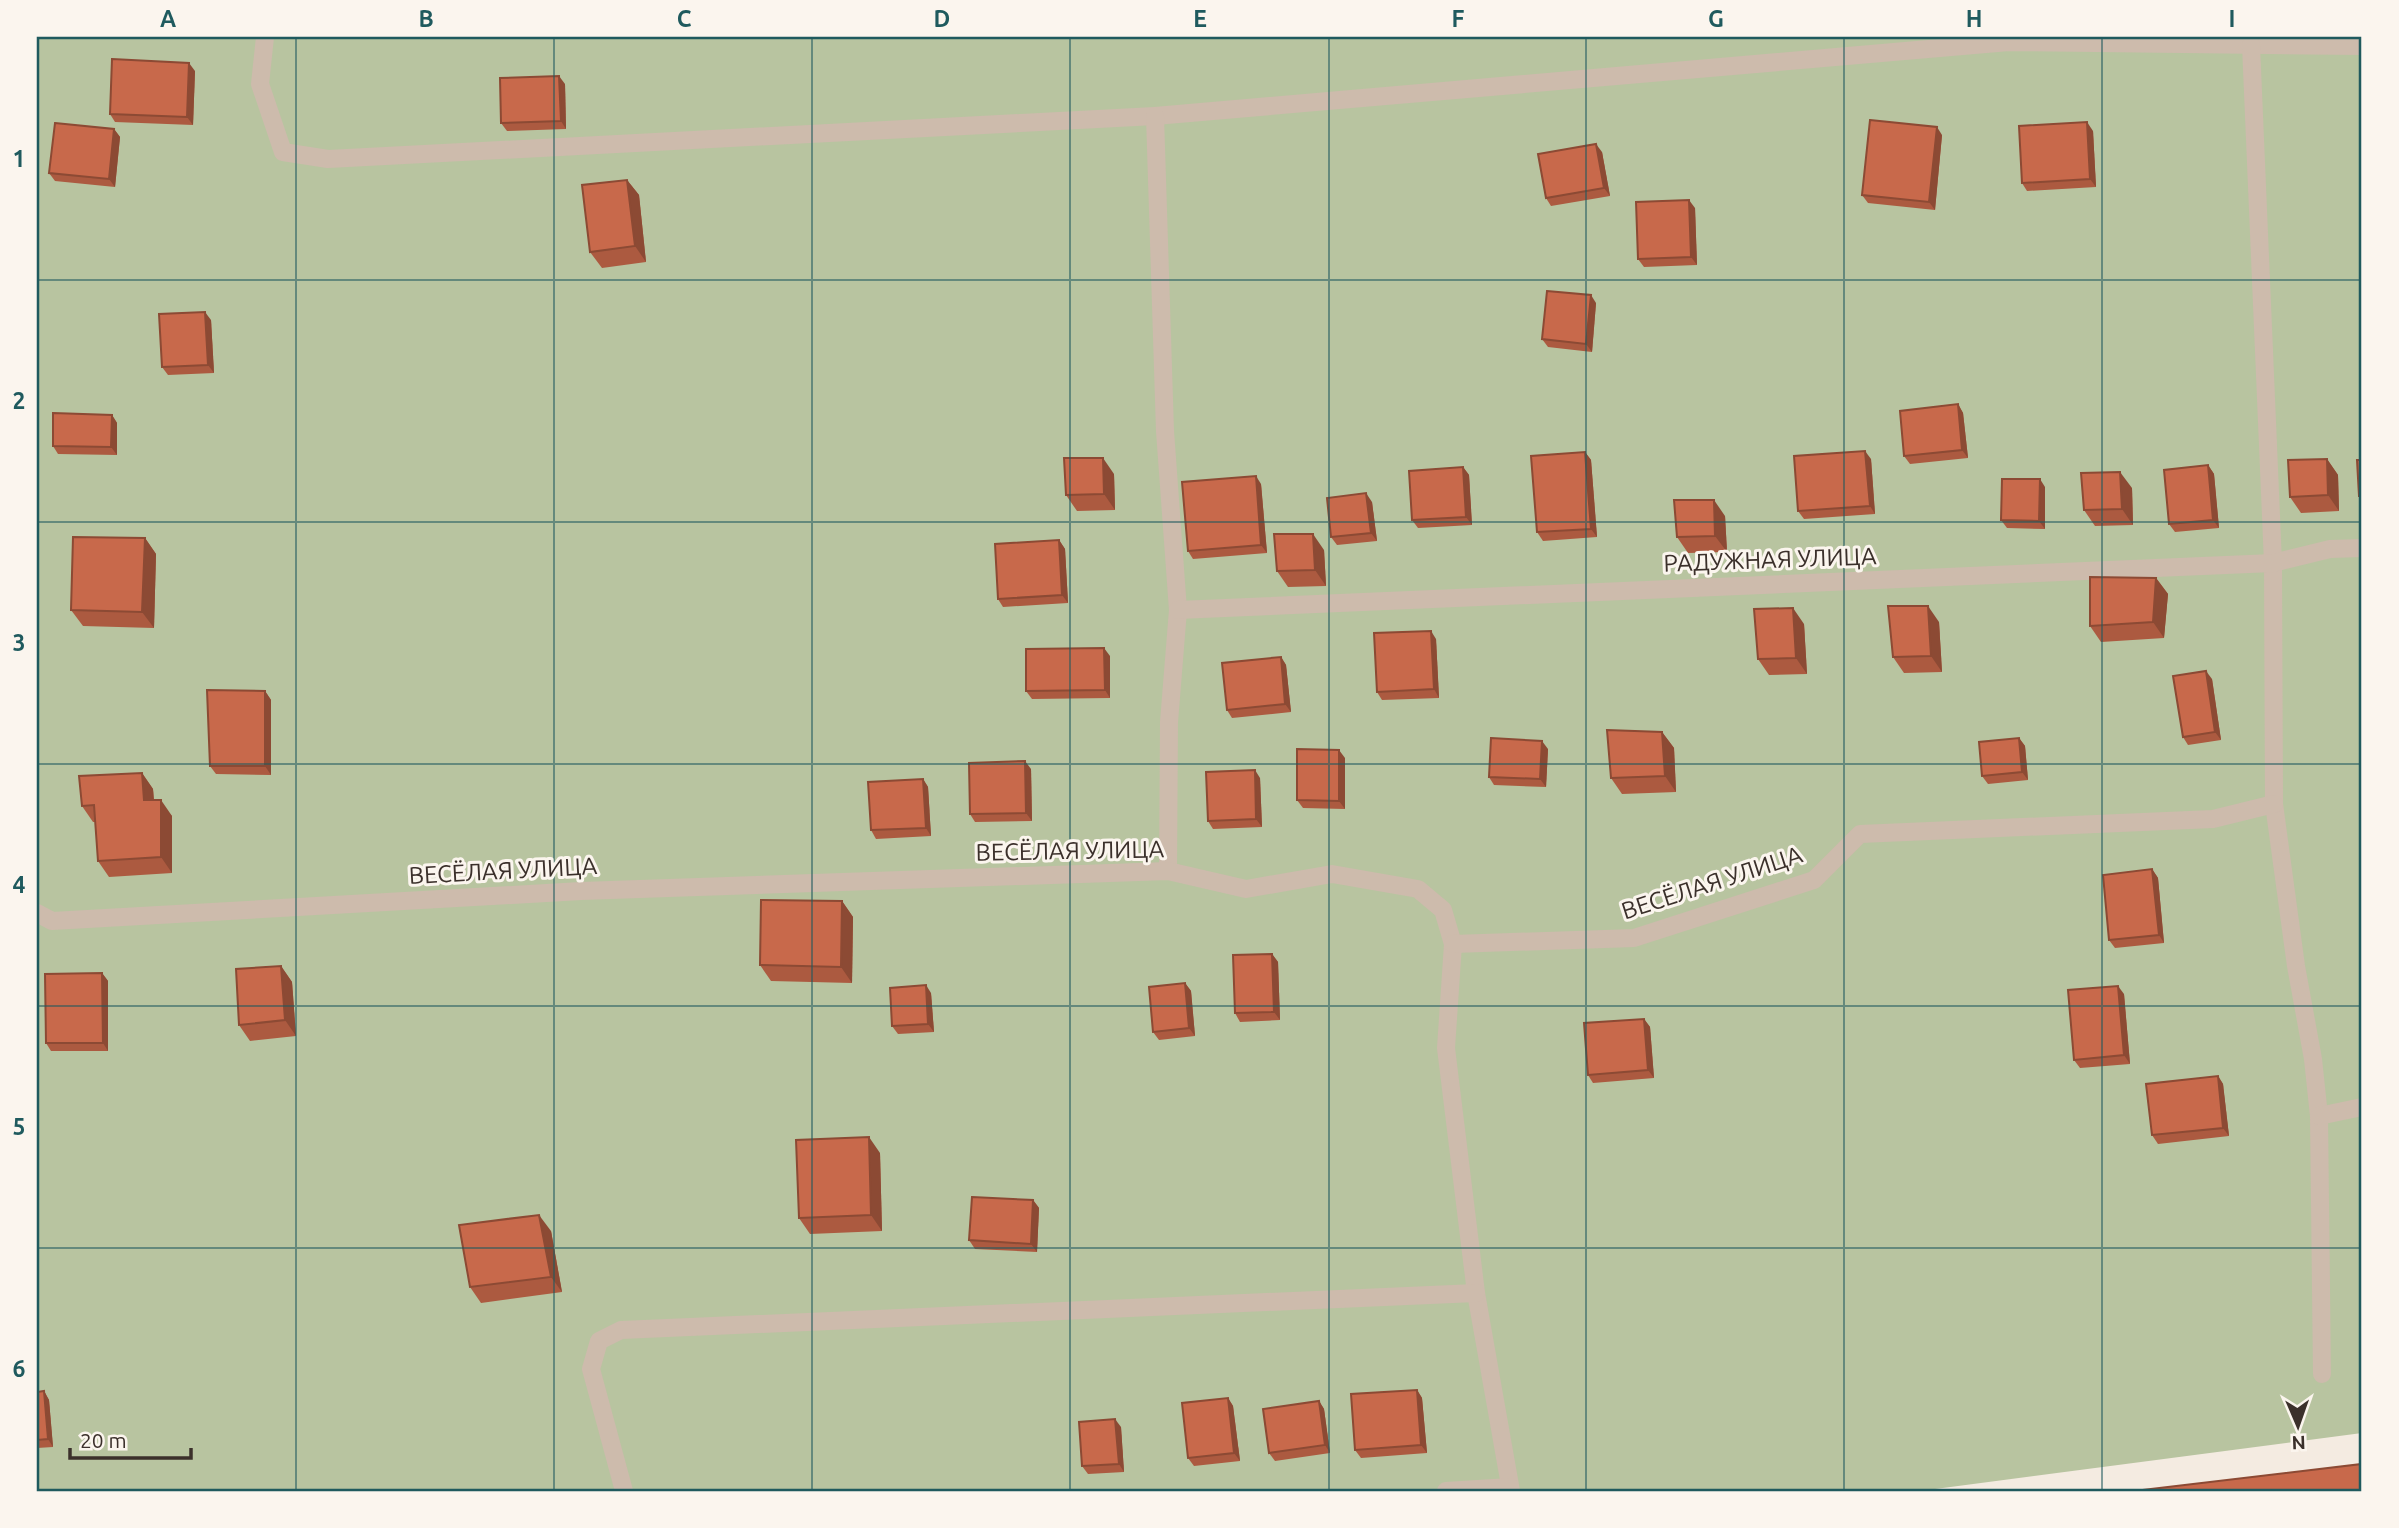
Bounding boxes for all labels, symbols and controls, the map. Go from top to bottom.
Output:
text: A [160,6,176,31]
text: B [418,6,434,31]
text: C [677,6,692,31]
text: D [934,6,950,31]
text: E [1193,6,1207,31]
text: F [1452,6,1465,31]
text: G [1708,6,1724,31]
text: H [1966,6,1982,31]
text: I [2229,6,2235,31]
text: 1 [13,146,25,171]
text: 2 [13,388,25,413]
street label: РАДУЖНАЯ УЛИЦА [1663,542,1877,577]
text: 3 [13,630,25,655]
street label: ВЕСЁЛАЯ УЛИЦА [975,835,1165,866]
street label: ВЕСЁЛАЯ УЛИЦА [1618,840,1806,925]
street label: ВЕСЁЛАЯ УЛИЦА [408,852,598,889]
text: 4 [13,872,26,897]
text: 5 [13,1114,25,1139]
text: 6 [13,1356,26,1381]
north arrow [2262,1392,2332,1462]
scale bar [70,1416,191,1460]
text: 20 m [80,1428,127,1452]
text: N [2291,1432,2306,1454]

